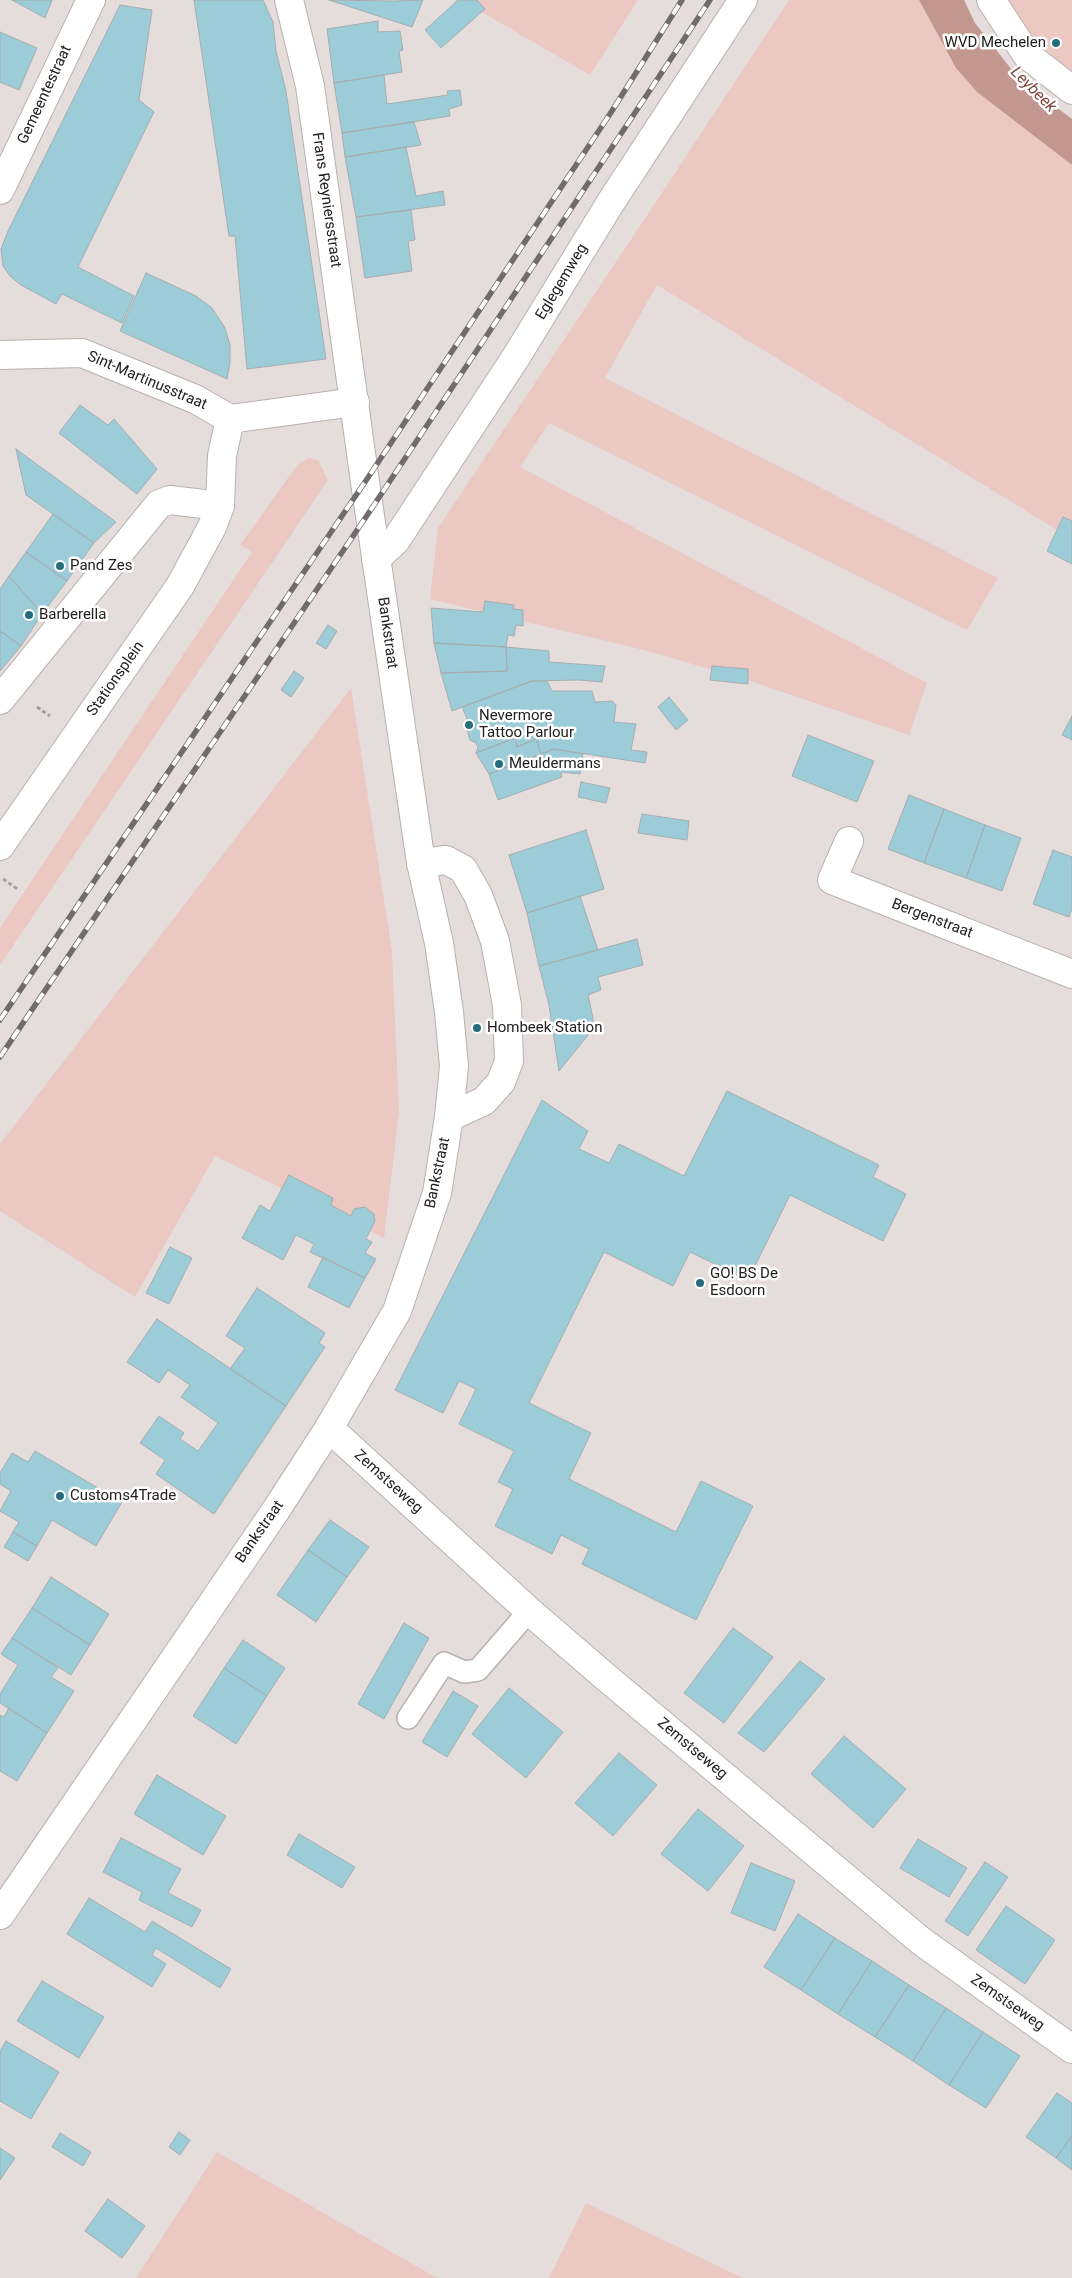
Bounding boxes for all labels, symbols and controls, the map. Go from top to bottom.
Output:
place label: WVD Mechelen [945,34,1046,52]
marker: WVD Mechelen [1050,37,1062,49]
street label: Gemeentestraat [14,43,76,147]
water label: Leybeek [1006,63,1060,117]
street label: Frans Reyniersstraat [308,131,344,269]
street label: Eglegemweg [532,241,592,323]
street label: Sint-Martinusstraat [85,348,209,414]
place label: Pand Zes [70,557,133,575]
marker: Pand Zes [54,560,66,572]
street label: Bankstraat [373,596,401,670]
place label: Barberella [39,606,106,624]
marker: Barberella [23,609,35,621]
street label: Stationsplein [84,638,148,720]
place label: Nevermore Tattoo Parlour [479,707,574,742]
marker: Nevermore Tattoo Parlour [463,719,475,731]
place label: Meuldermans [509,755,601,773]
marker: Meuldermans [493,758,505,770]
street label: Bergenstraat [889,895,975,943]
place label: Hombeek Station [487,1019,602,1037]
marker: Hombeek Station [471,1022,483,1034]
street label: Bankstraat [422,1136,454,1210]
place label: GO! BS De Esdoorn [710,1265,778,1300]
marker: GO! BS De Esdoorn [694,1277,706,1289]
street label: Zemstseweg [350,1447,426,1517]
place label: Customs4Trade [70,1487,176,1505]
marker: Customs4Trade [54,1490,66,1502]
street label: Bankstraat [232,1497,288,1567]
street label: Zemstseweg [653,1714,731,1784]
street label: Zemstseweg [967,1971,1047,2035]

